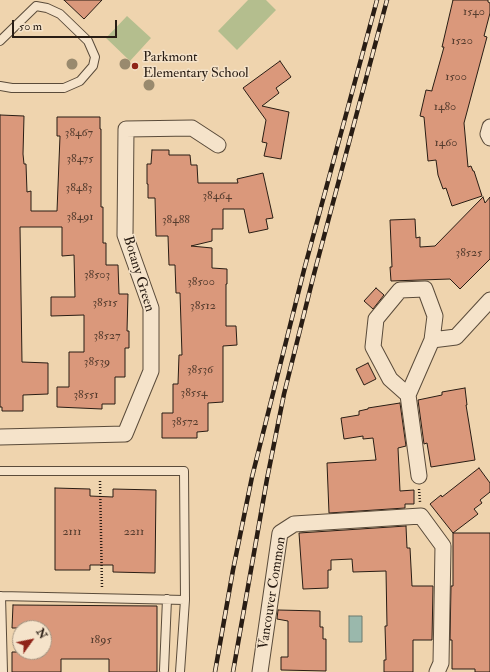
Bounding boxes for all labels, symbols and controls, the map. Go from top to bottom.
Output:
house number: 1540 [463,5,485,19]
scale bar [14,12,119,38]
text: 50 m [19,19,42,34]
house number: 1520 [451,34,473,48]
place label: Parkmont Elementary School [143,50,249,82]
marker: Parkmont Elementary School [130,61,140,71]
house number: 1500 [445,70,467,84]
house number: 1480 [434,100,456,114]
house number: 38467 [65,126,93,140]
house number: 1460 [435,136,457,150]
house number: 38475 [66,152,94,166]
house number: 38483 [66,181,92,195]
house number: 38464 [202,189,232,203]
house number: 38491 [66,210,94,224]
house number: 38488 [162,213,190,227]
street label: Botany Green [119,234,157,314]
house number: 38525 [456,246,482,260]
house number: 38503 [84,268,110,282]
house number: 38500 [187,275,215,289]
house number: 38515 [92,296,118,310]
house number: 38512 [190,299,216,313]
house number: 38527 [93,329,121,343]
house number: 38539 [84,355,110,369]
house number: 38536 [187,363,213,377]
house number: 38554 [181,386,207,400]
house number: 38551 [73,388,99,402]
house number: 38572 [171,415,199,429]
house number: 2111 [63,525,81,539]
house number: 2211 [124,525,144,539]
street label: Vancouver Common [256,535,290,651]
north arrow [12,620,52,660]
text: N [34,626,50,641]
house number: 1895 [90,633,112,647]

